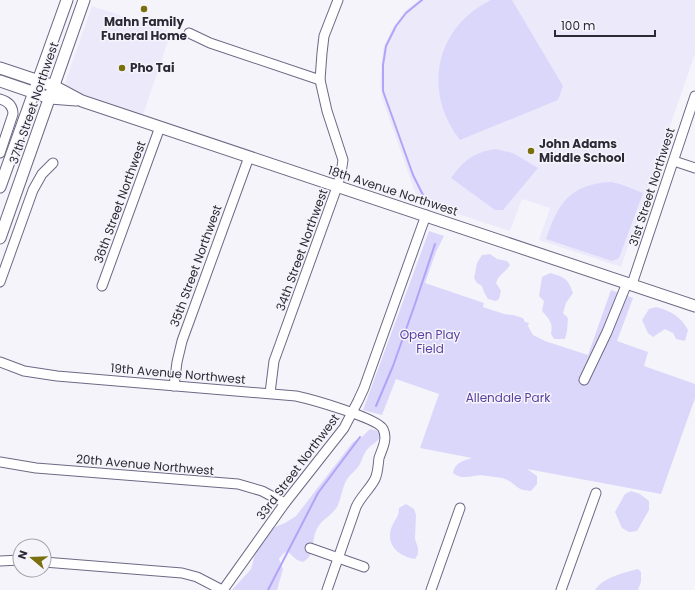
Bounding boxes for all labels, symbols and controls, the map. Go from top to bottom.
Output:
marker: Mahn Family Funeral Home [139,4,149,14]
scale bar [555,12,655,38]
place label: Mahn Family Funeral Home [101,13,188,44]
text: 100 m [561,17,595,34]
street label: 37th Street Northwest [5,40,62,166]
place label: Pho Tai [130,59,175,76]
marker: Pho Tai [117,63,127,73]
street label: 31st Street Northwest [624,125,679,248]
place label: John Adams Middle School [539,135,625,166]
street label: 36th Street Northwest [90,138,150,265]
marker: John Adams Middle School [526,146,536,156]
street label: 18th Avenue Northwest [326,162,460,220]
street label: 34th Street Northwest [272,186,332,313]
street label: 35th Street Northwest [166,202,226,329]
park label: Open Play Field [400,326,461,357]
street label: 19th Avenue Northwest [110,359,246,388]
park label: Allendale Park [466,389,551,406]
street label: 33rd Street Northwest [252,410,343,523]
street label: 20th Avenue Northwest [75,450,215,479]
north arrow [12,538,52,578]
text: N [14,548,31,561]

